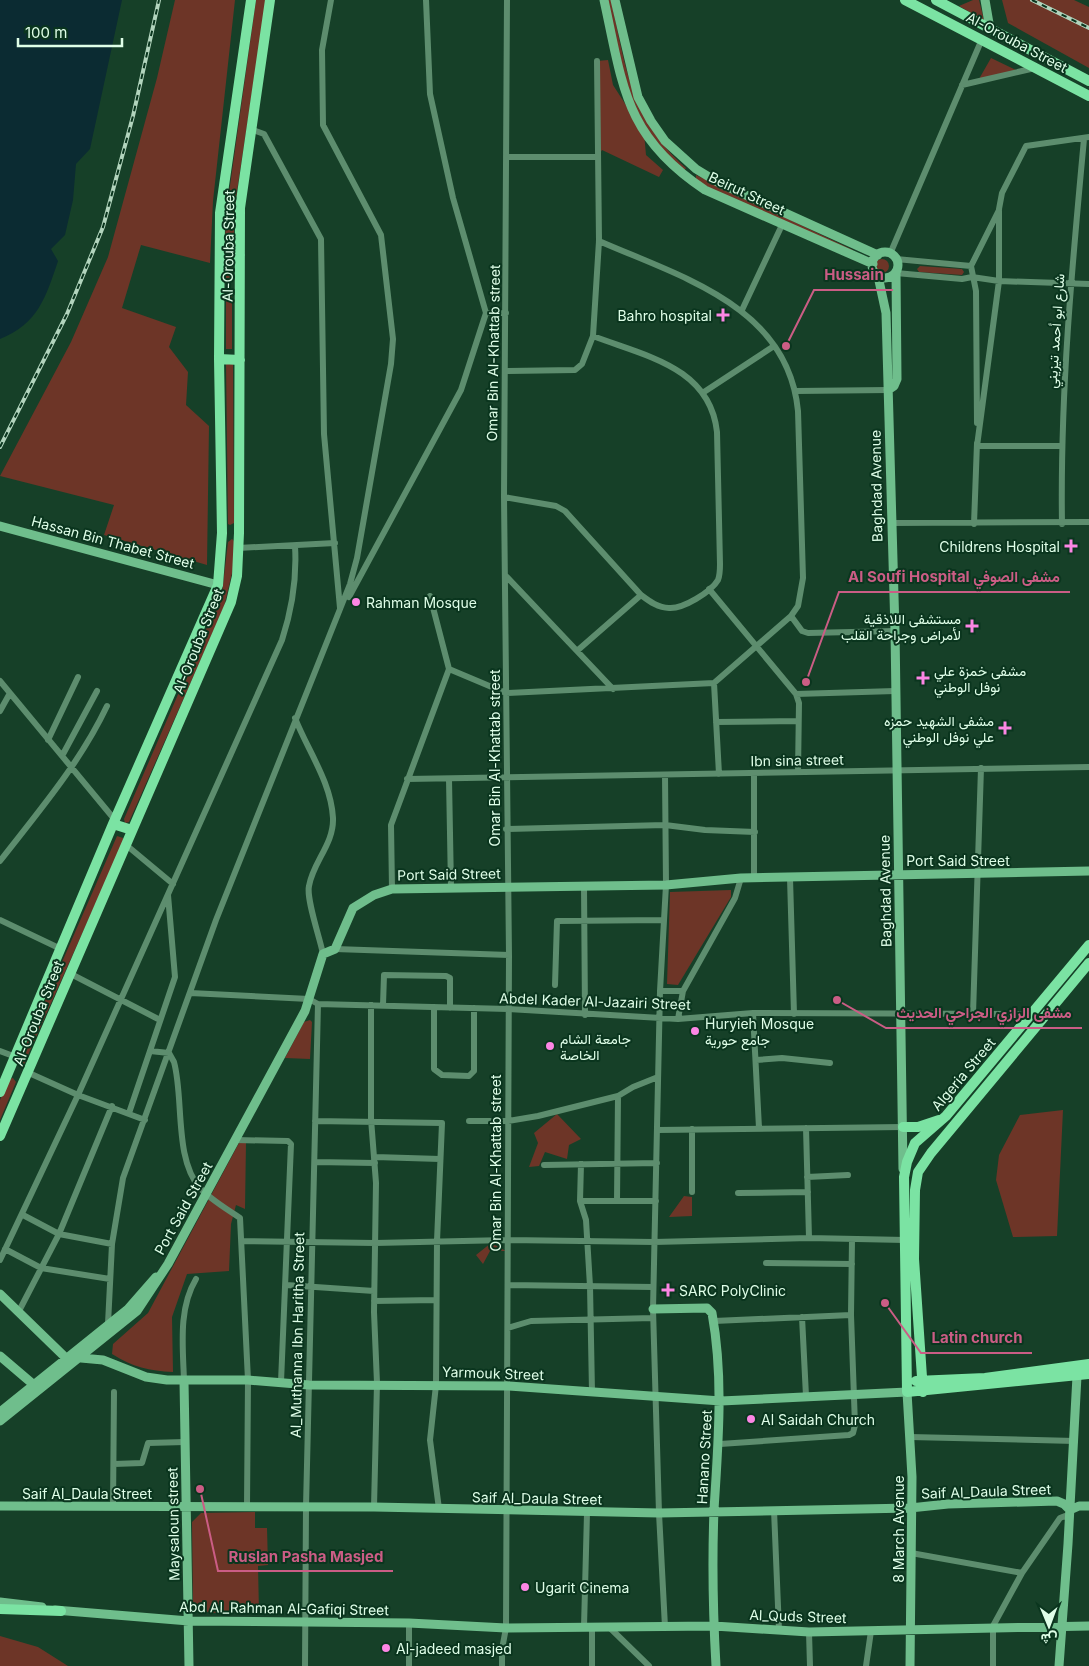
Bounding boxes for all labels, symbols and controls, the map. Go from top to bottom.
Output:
street label: Al-Orouba Street [964,8,1071,76]
scale bar [18,15,121,47]
text: 100 m [25,23,67,42]
street label: Beirut Street [706,168,788,218]
street label: Al-Orouba Street [219,189,237,302]
callout: Hussain [814,260,893,290]
street label: Omar Bin Al-Khattab street [483,264,503,442]
text: Hussain [824,265,884,284]
street label: شارع ابو أحمد تيزيني [1043,273,1071,389]
place label: Bahro hospital [617,307,712,324]
marker: Bahro hospital [716,308,730,322]
street label: Baghdad Avenue [867,430,885,542]
street label: Hassan Bin Thabet Street [30,512,197,572]
place label: Childrens Hospital [939,538,1060,555]
marker: Childrens Hospital [1064,539,1078,553]
callout: Al Soufi Hospital مشفى الصوفي [839,562,1070,592]
text: Al Soufi Hospital مشفى الصوفي [848,567,1060,590]
street label: Al-Orouba Street [169,586,227,696]
place label: Rahman Mosque [366,594,477,611]
marker: Rahman Mosque [350,596,362,608]
place label: مستشفى اللاذقية لأمراض وجراحة القلب [841,610,961,644]
marker: مستشفى اللاذقية لأمراض وجراحة القلب [965,619,979,633]
place label: مشفى خمزة علي نوفل الوطني [934,662,1026,699]
street label: Omar Bin Al-Khattab street [486,669,503,847]
marker: مشفى خمزة علي نوفل الوطني [916,671,930,685]
place label: مشفى الشهيد حمزه علي نوفل الوطني [884,712,994,749]
marker: مشفى الشهيد حمزه علي نوفل الوطني [998,721,1012,735]
street label: Ibn sina street [750,751,844,769]
street label: Baghdad Avenue [876,835,894,947]
street label: Port Said Street [906,852,1010,869]
street label: Port Said Street [397,865,501,883]
street label: Al-Orouba Street [9,958,67,1068]
street label: Abdel Kader Al-Jazairi Street [499,989,691,1013]
callout: مشفى الرازي الجراحي الحديث [886,998,1082,1028]
text: مشفى الرازي الجراحي الحديث [896,1003,1072,1026]
place label: Huryieh Mosque جامع حورية [705,1015,814,1051]
marker: Huryieh Mosque جامع حورية [689,1025,701,1037]
place label: جامعة الشام الخاصة [560,1030,631,1063]
street label: Algeria Street [928,1034,999,1114]
marker: جامعة الشام الخاصة [544,1040,556,1052]
street label: Omar Bin Al-Khattab street [487,1074,504,1252]
street label: Port Said Street [150,1158,216,1257]
street label: Al_Muthanna Ibn Haritha Street [287,1232,307,1438]
place label: SARC PolyClinic [679,1282,786,1299]
marker: SARC PolyClinic [661,1283,675,1297]
callout: Latin church [921,1323,1032,1353]
text: Latin church [931,1328,1023,1347]
street label: Yarmouk Street [442,1363,545,1383]
street label: Hanano Street [693,1409,715,1505]
place label: Al Saidah Church [761,1411,875,1428]
marker: Al Saidah Church [745,1413,757,1425]
street label: Maysaloun street [164,1467,182,1581]
street label: 8 March Avenue [890,1475,907,1583]
street label: Saif Al_Daula Street [921,1480,1052,1502]
street label: Saif Al_Daula Street [22,1485,153,1502]
street label: Saif Al_Daula Street [472,1488,603,1508]
callout: Ruslan Pasha Masjed [218,1541,393,1571]
text: Ruslan Pasha Masjed [228,1547,384,1566]
place label: Ugarit Cinema [535,1579,629,1596]
marker: Ugarit Cinema [519,1581,531,1593]
street label: Abd Al_Rahman Al-Gafiqi Street [179,1598,389,1618]
north arrow [1024,1601,1074,1651]
street label: Al_Quds Street [749,1606,847,1626]
text: ش [1040,1630,1058,1648]
place label: Al-jadeed masjed [396,1640,512,1657]
marker: Al-jadeed masjed [380,1642,392,1654]

